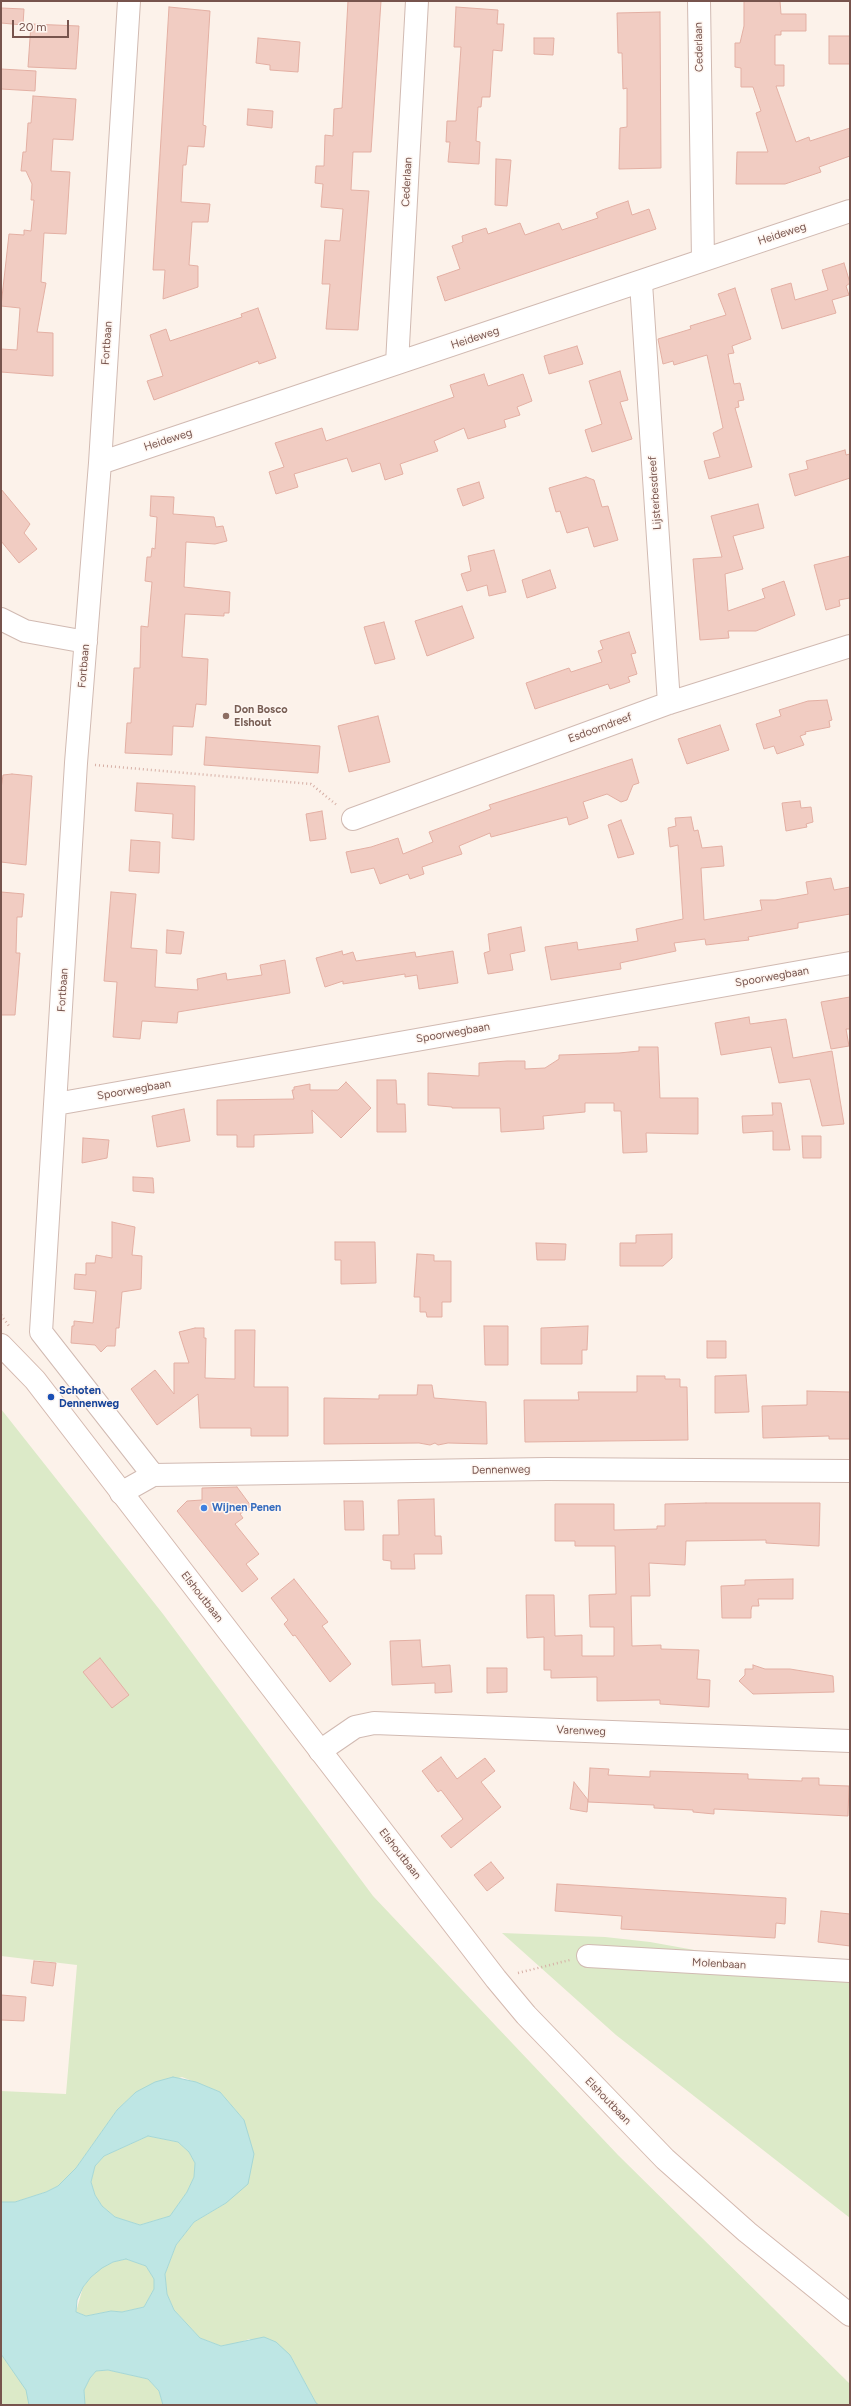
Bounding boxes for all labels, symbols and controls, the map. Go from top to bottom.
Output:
scale bar [14,12,71,38]
text: 20 m [19,20,47,34]
street label: Cederlaan [692,22,706,72]
street label: Cederlaan [399,157,415,207]
street label: Heideweg [756,220,808,248]
street label: Fortbaan [99,321,115,365]
street label: Heideweg [449,324,501,352]
street label: Heideweg [142,426,194,454]
street label: Lijsterbesdreef [646,456,664,530]
street label: Fortbaan [76,644,92,688]
place label: Don Bosco Elshout [234,703,288,729]
street label: Esdoorndreef [566,710,634,746]
marker: Don Bosco Elshout [221,711,231,721]
street label: Spoorwegbaan [734,964,810,990]
street label: Fortbaan [55,968,71,1012]
street label: Spoorwegbaan [415,1020,491,1046]
street label: Spoorwegbaan [96,1077,172,1103]
place label: Schoten Dennenweg [59,1384,119,1410]
marker: Schoten Dennenweg [46,1392,56,1402]
street label: Dennenweg [471,1463,531,1477]
place label: Wijnen Penen [212,1501,281,1515]
marker: Wijnen Penen [199,1503,209,1513]
street label: Elshoutbaan [178,1569,226,1625]
street label: Varenweg [556,1724,606,1738]
street label: Elshoutbaan [376,1826,424,1882]
street label: Molenbaan [692,1956,746,1972]
street label: Elshoutbaan [582,2075,634,2127]

